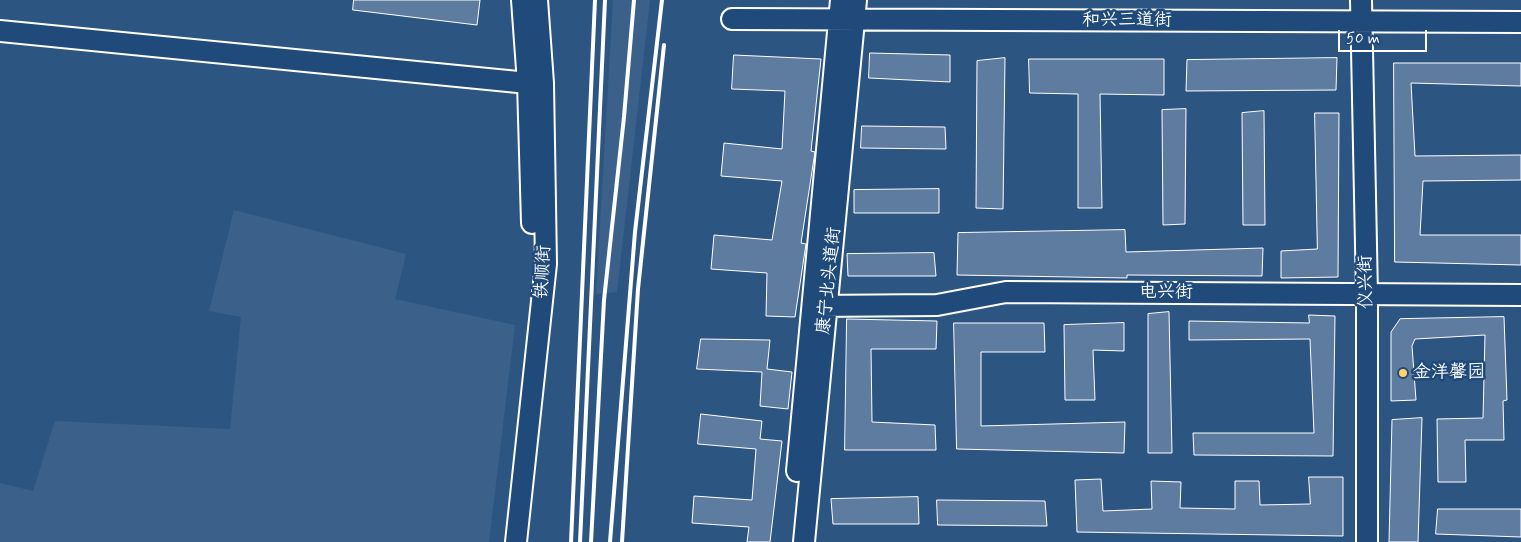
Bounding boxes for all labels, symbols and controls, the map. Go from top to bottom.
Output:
street label: 和兴三道街 [1082,10,1172,32]
scale bar [1341,20,1430,52]
text: 50 m [1346,29,1380,49]
street label: 康宁北头道街 [814,226,846,336]
street label: 铁顺街 [532,244,556,300]
street label: 仪兴街 [1356,255,1378,309]
street label: 电兴街 [1139,282,1193,304]
place label: 金洋馨园 [1413,362,1485,384]
marker: 金洋馨园 [1397,367,1409,379]

